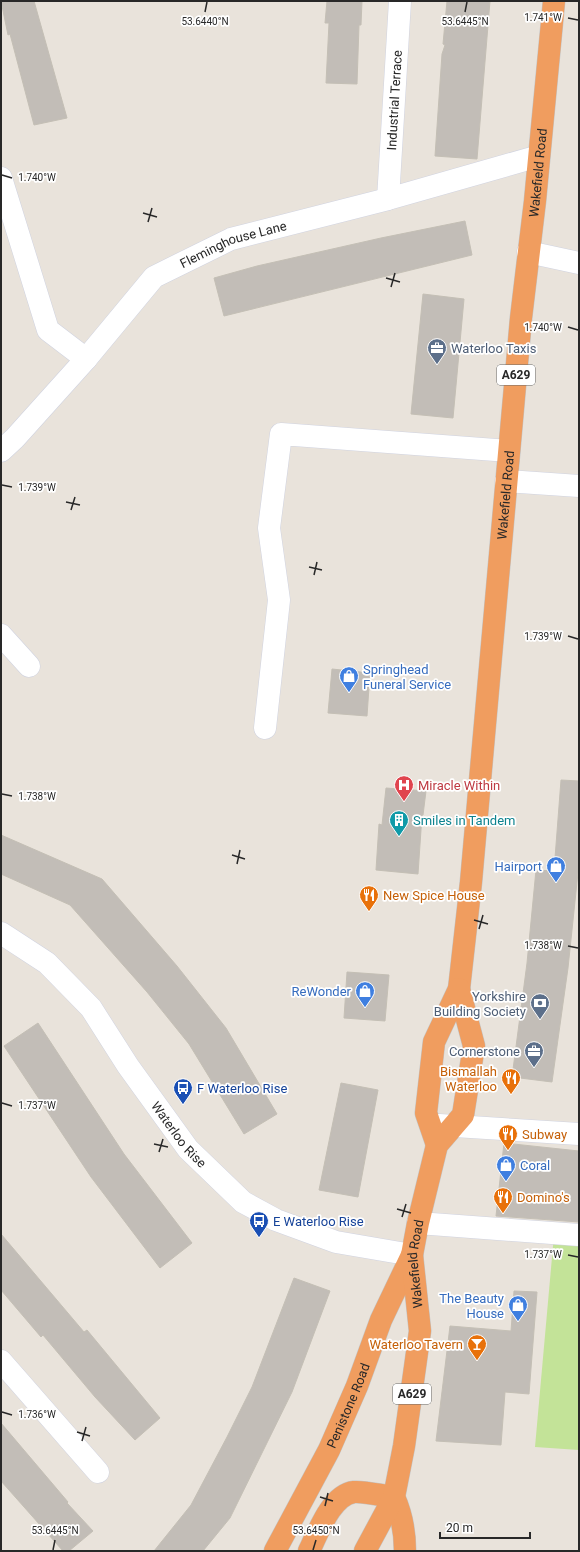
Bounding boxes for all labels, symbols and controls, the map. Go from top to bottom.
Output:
text: 1.741°W [524,12,562,23]
text: 53.6440°N [181,16,229,27]
text: 53.6445°N [441,16,489,27]
street label: Industrial Terrace [384,50,405,151]
street label: Wakefield Road [526,128,550,218]
text: 1.740°W [18,172,56,183]
street label: Fleminghouse Lane [177,218,288,271]
text: 1.740°W [524,322,562,333]
office icon: Waterloo Taxis [426,337,448,365]
place label: Waterloo Taxis [451,341,537,356]
road number: A629 [497,365,535,385]
street label: Wakefield Road [494,450,517,540]
text: 1.739°W [18,482,56,493]
text: 1.739°W [524,631,562,642]
place label: Springhead Funeral Service [363,662,451,692]
shop icon: Springhead Funeral Service [338,665,360,693]
hospital icon: Miracle Within [393,774,415,802]
place label: Miracle Within [418,778,500,793]
text: 1.738°W [18,791,56,802]
building icon: Smiles in Tandem [388,809,410,837]
place label: Smiles in Tandem [413,813,516,828]
shop icon: Hairport [545,855,567,883]
place label: Hairport [494,859,542,874]
restaurant icon: New Spice House [358,884,380,912]
place label: New Spice House [383,888,485,903]
text: 1.738°W [524,940,562,951]
shop icon: ReWonder [354,980,376,1008]
place label: ReWonder [292,984,352,999]
place label: Yorkshire Building Society [434,989,526,1019]
bank icon: Yorkshire Building Society [529,992,551,1020]
office icon: Cornerstone [523,1040,545,1068]
place label: Cornerstone [449,1044,520,1059]
place label: Bismallah Waterloo [440,1064,497,1094]
restaurant icon: Bismallah Waterloo [500,1067,522,1095]
bus stop icon: F Waterloo Rise [172,1077,194,1105]
place label: F Waterloo Rise [197,1081,287,1096]
street label: Waterloo Rise [148,1099,209,1171]
text: 1.737°W [18,1100,56,1111]
restaurant icon: Subway [497,1123,519,1151]
place label: Subway [522,1127,567,1142]
shop icon: Coral [495,1154,517,1182]
place label: Coral [520,1158,550,1173]
restaurant icon: Domino's [492,1186,514,1214]
place label: Domino's [517,1190,570,1205]
bus stop icon: E Waterloo Rise [248,1210,270,1238]
place label: E Waterloo Rise [273,1214,364,1229]
street label: Wakefield Road [405,1218,426,1309]
text: 1.737°W [524,1249,562,1260]
place label: The Beauty House [439,1291,504,1321]
shop icon: The Beauty House [507,1294,529,1322]
bar icon: Waterloo Tavern [466,1333,488,1361]
place label: Waterloo Tavern [369,1337,463,1352]
street label: Penistone Road [324,1361,373,1450]
road number: A629 [393,1384,431,1404]
text: 1.736°W [18,1409,56,1420]
scale bar [440,1514,530,1540]
text: 20 m [446,1521,473,1535]
text: 53.6445°N [31,1525,79,1536]
text: 53.6450°N [292,1525,340,1536]

